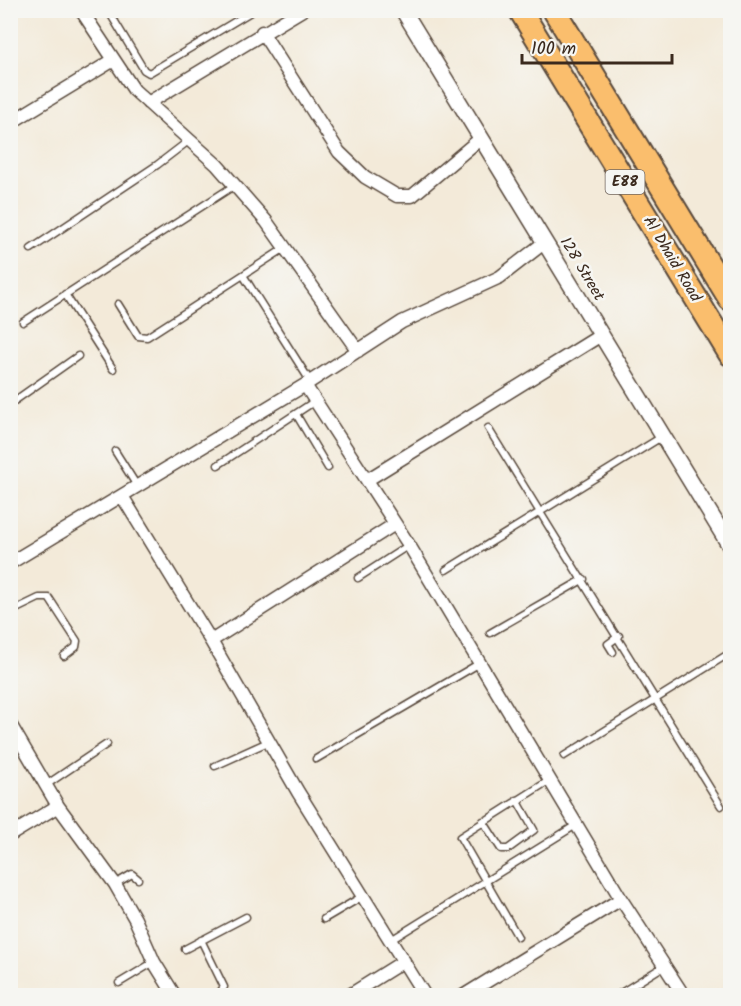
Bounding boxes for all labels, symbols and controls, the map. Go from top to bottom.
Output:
scale bar [522,27,672,65]
text: 100 m [531,35,576,64]
road number: E88 [606,170,644,194]
street label: Al Dhaid Road [636,211,708,308]
street label: 128 Street [553,232,611,307]

